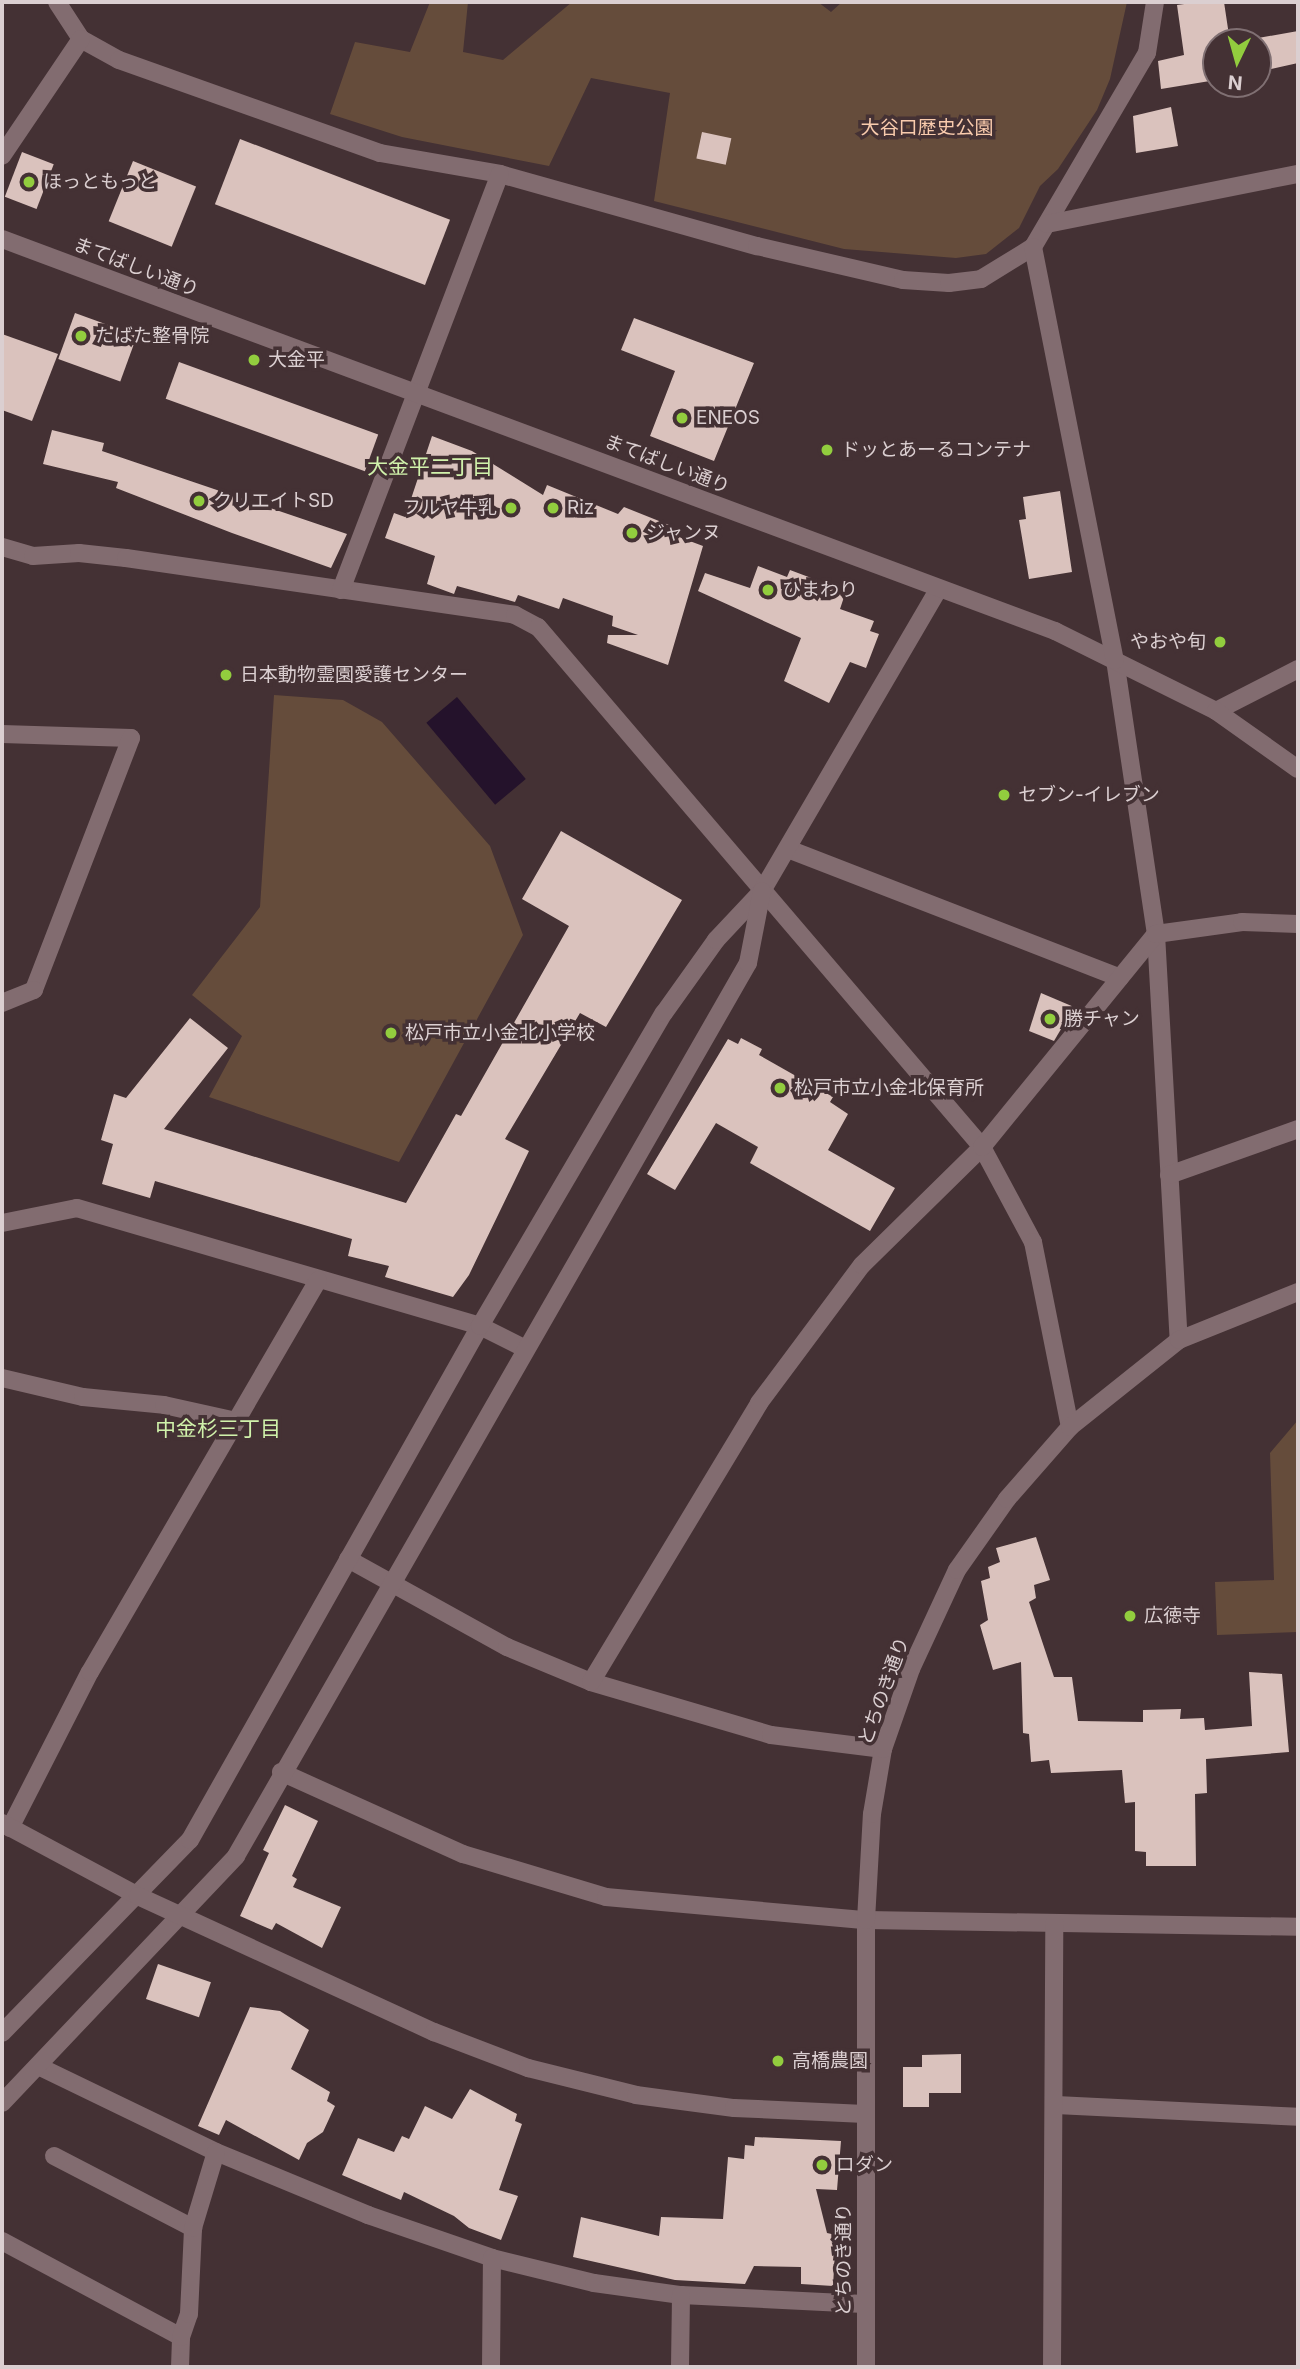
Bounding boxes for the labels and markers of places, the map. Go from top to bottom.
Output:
place label: ほっともっと [43,171,157,193]
marker: ほっともっと [21,174,37,190]
place label: たばた整骨院 [95,325,209,347]
marker: たばた整骨院 [73,328,89,344]
place label: 大金平 [268,349,325,371]
marker: 大金平 [246,352,262,368]
place label: ENEOS [696,407,760,429]
marker: ENEOS [674,410,690,426]
place label: ドッとあーるコンテナ [841,439,1031,461]
marker: ドッとあーるコンテナ [819,442,835,458]
place label: クリエイトSD [213,490,334,512]
marker: クリエイトSD [191,493,207,509]
place label: フルヤ牛乳 [402,497,497,519]
place label: Riz [567,497,594,519]
marker: フルヤ牛乳 [503,500,519,516]
marker: Riz [545,500,561,516]
place label: ジャンヌ [646,522,722,544]
marker: ジャンヌ [624,525,640,541]
place label: ひまわり [782,579,858,601]
marker: ひまわり [760,582,776,598]
place label: やおや旬 [1130,631,1206,653]
marker: やおや旬 [1212,634,1228,650]
place label: 日本動物霊園愛護センター [240,664,468,686]
marker: 日本動物霊園愛護センター [218,667,234,683]
place label: セブン-イレブン [1018,784,1160,806]
marker: セブン-イレブン [996,787,1012,803]
place label: 勝チャン [1064,1008,1140,1030]
marker: 勝チャン [1042,1011,1058,1027]
place label: 松戸市立小金北小学校 [405,1022,595,1044]
marker: 松戸市立小金北小学校 [383,1025,399,1041]
place label: 松戸市立小金北保育所 [794,1077,984,1099]
marker: 松戸市立小金北保育所 [772,1080,788,1096]
place label: 広徳寺 [1144,1605,1201,1627]
marker: 広徳寺 [1122,1608,1138,1624]
place label: 高橋農園 [792,2050,868,2072]
marker: 高橋農園 [770,2053,786,2069]
place label: ロダン [836,2154,893,2176]
marker: ロダン [814,2157,830,2173]

